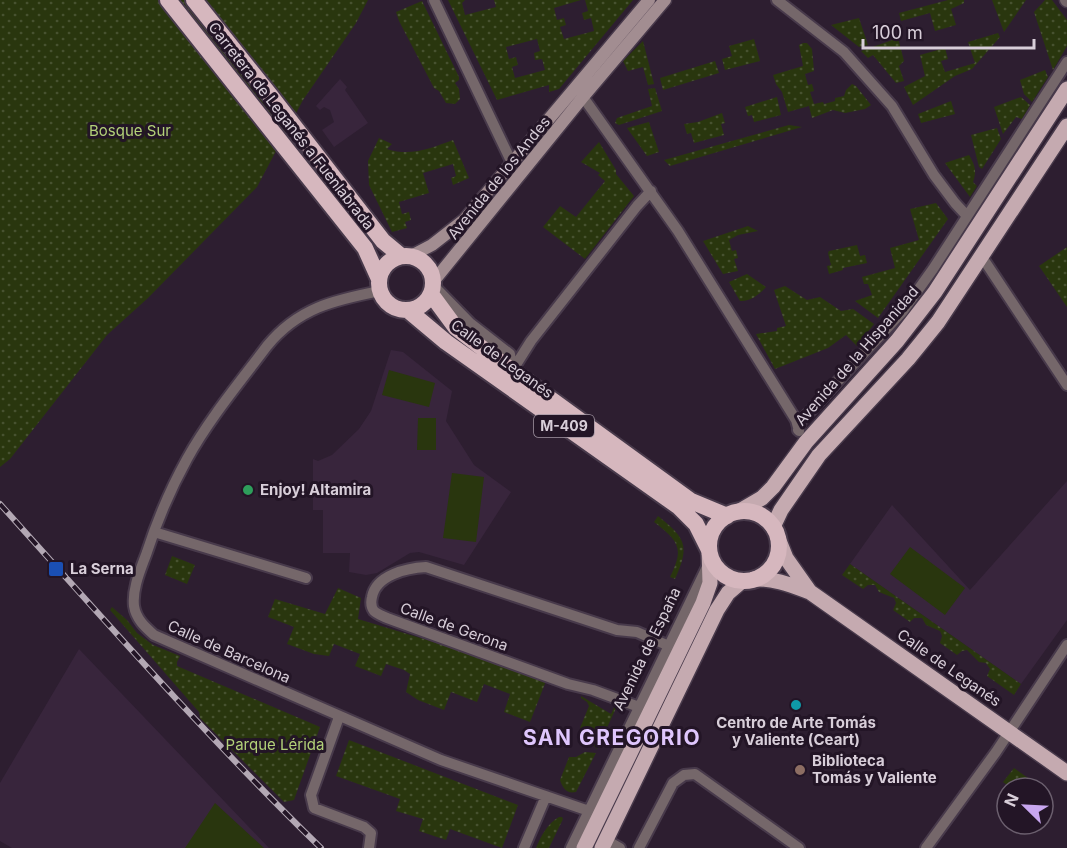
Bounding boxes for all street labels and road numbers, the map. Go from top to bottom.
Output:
street label: Carretera de Leganés a Fuenlabrada [204,18,378,233]
street label: Avenida de los Andes [443,112,554,243]
street label: Avenida de la Hispanidad [791,282,922,429]
street label: Calle de Leganés [447,315,557,402]
road number: M-409 [534,415,594,437]
street label: Avenida de España [608,584,685,713]
street label: Calle de Gerona [398,598,511,655]
street label: Calle de Barcelona [165,616,294,687]
street label: Calle de Leganés [894,625,1005,710]

